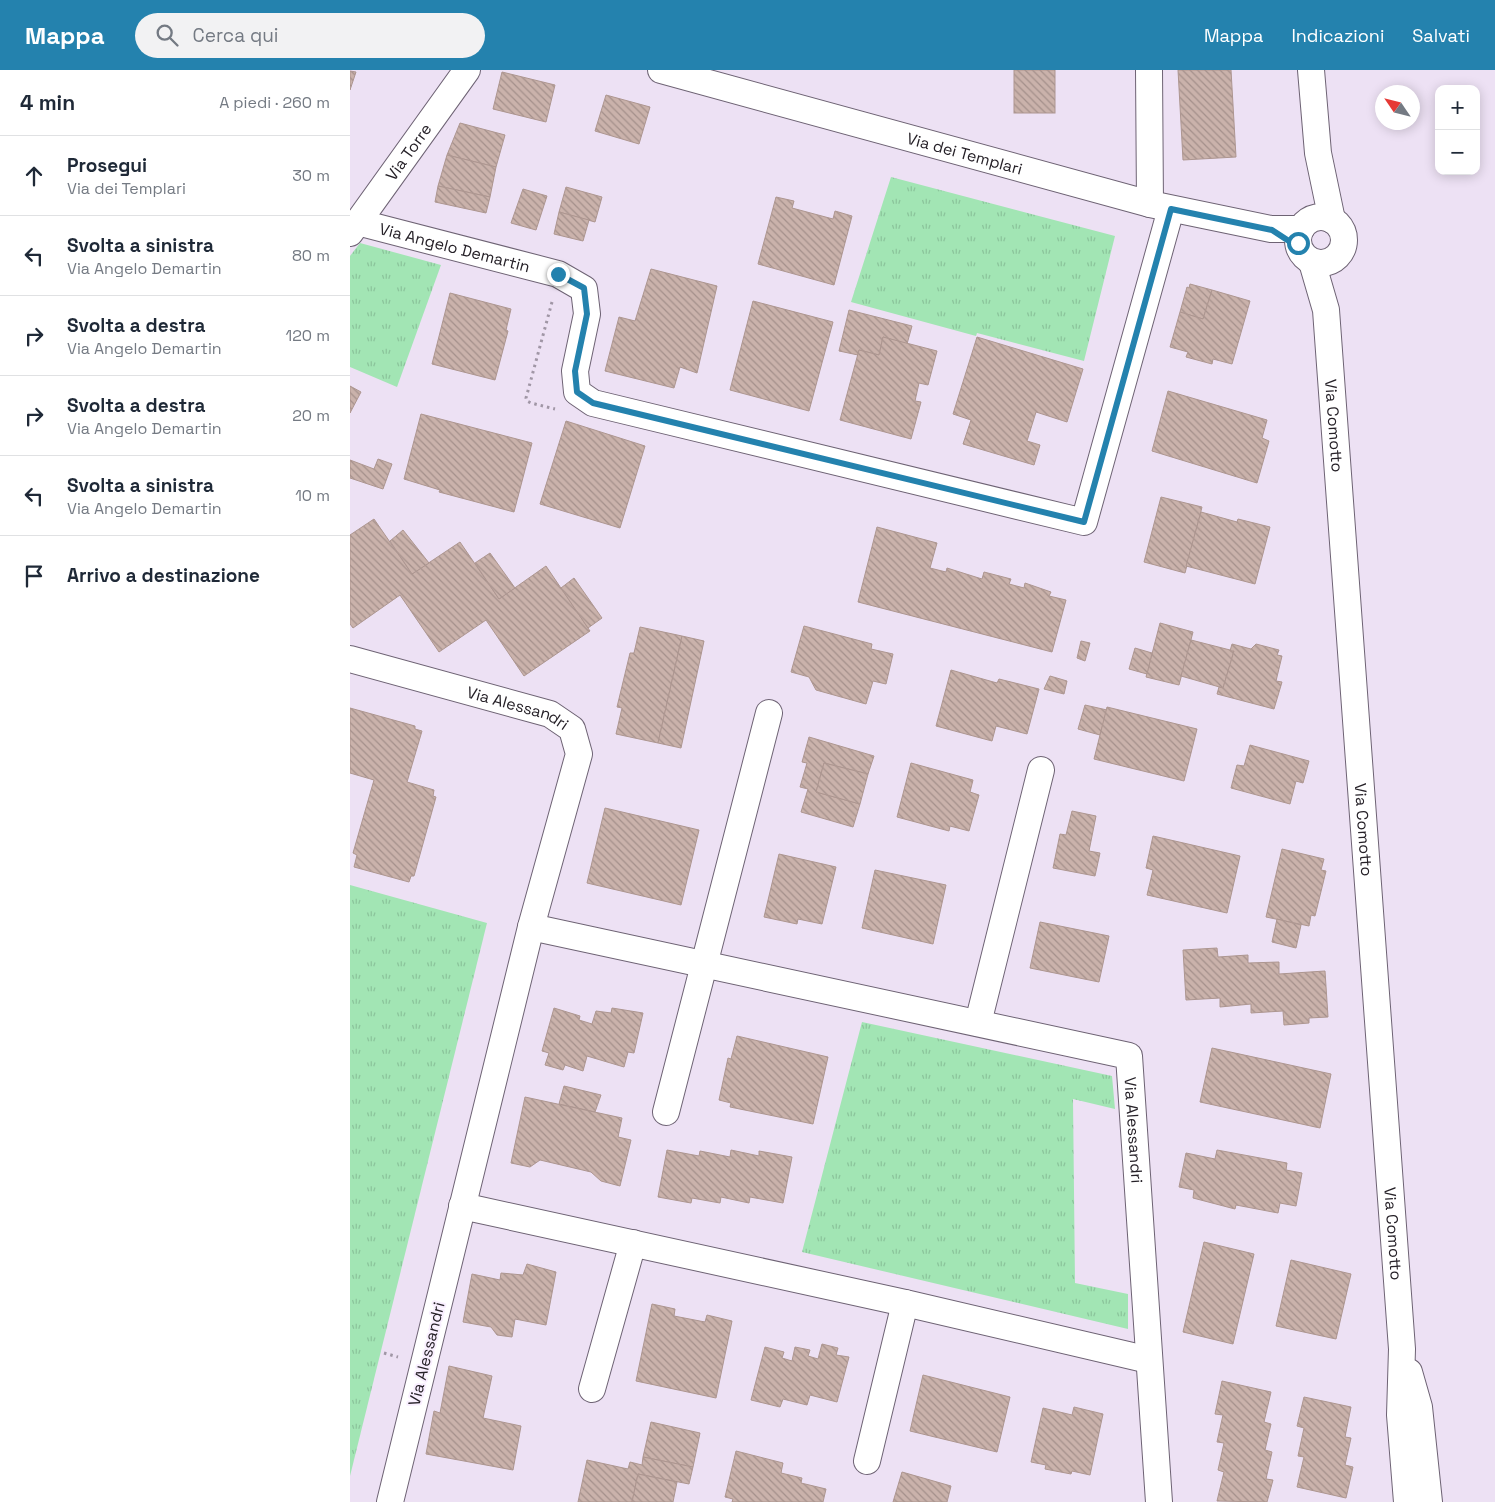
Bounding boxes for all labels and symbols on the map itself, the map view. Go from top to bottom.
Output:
north arrow [1375,85,1420,130]
street label: Via Torre [381,119,436,185]
street label: Via dei Templari [904,128,1025,180]
street label: Via Angelo Demartin [377,218,532,277]
route start [1287,232,1310,255]
route end [547,263,570,286]
street label: Via Comotto [1320,378,1348,473]
street label: Via Alessandri [464,682,573,735]
street label: Via Comotto [1350,782,1377,877]
street label: Via Alessandri [1119,1076,1148,1184]
street label: Via Comotto [1379,1186,1407,1281]
street label: Via Alessandri [403,1300,450,1408]

